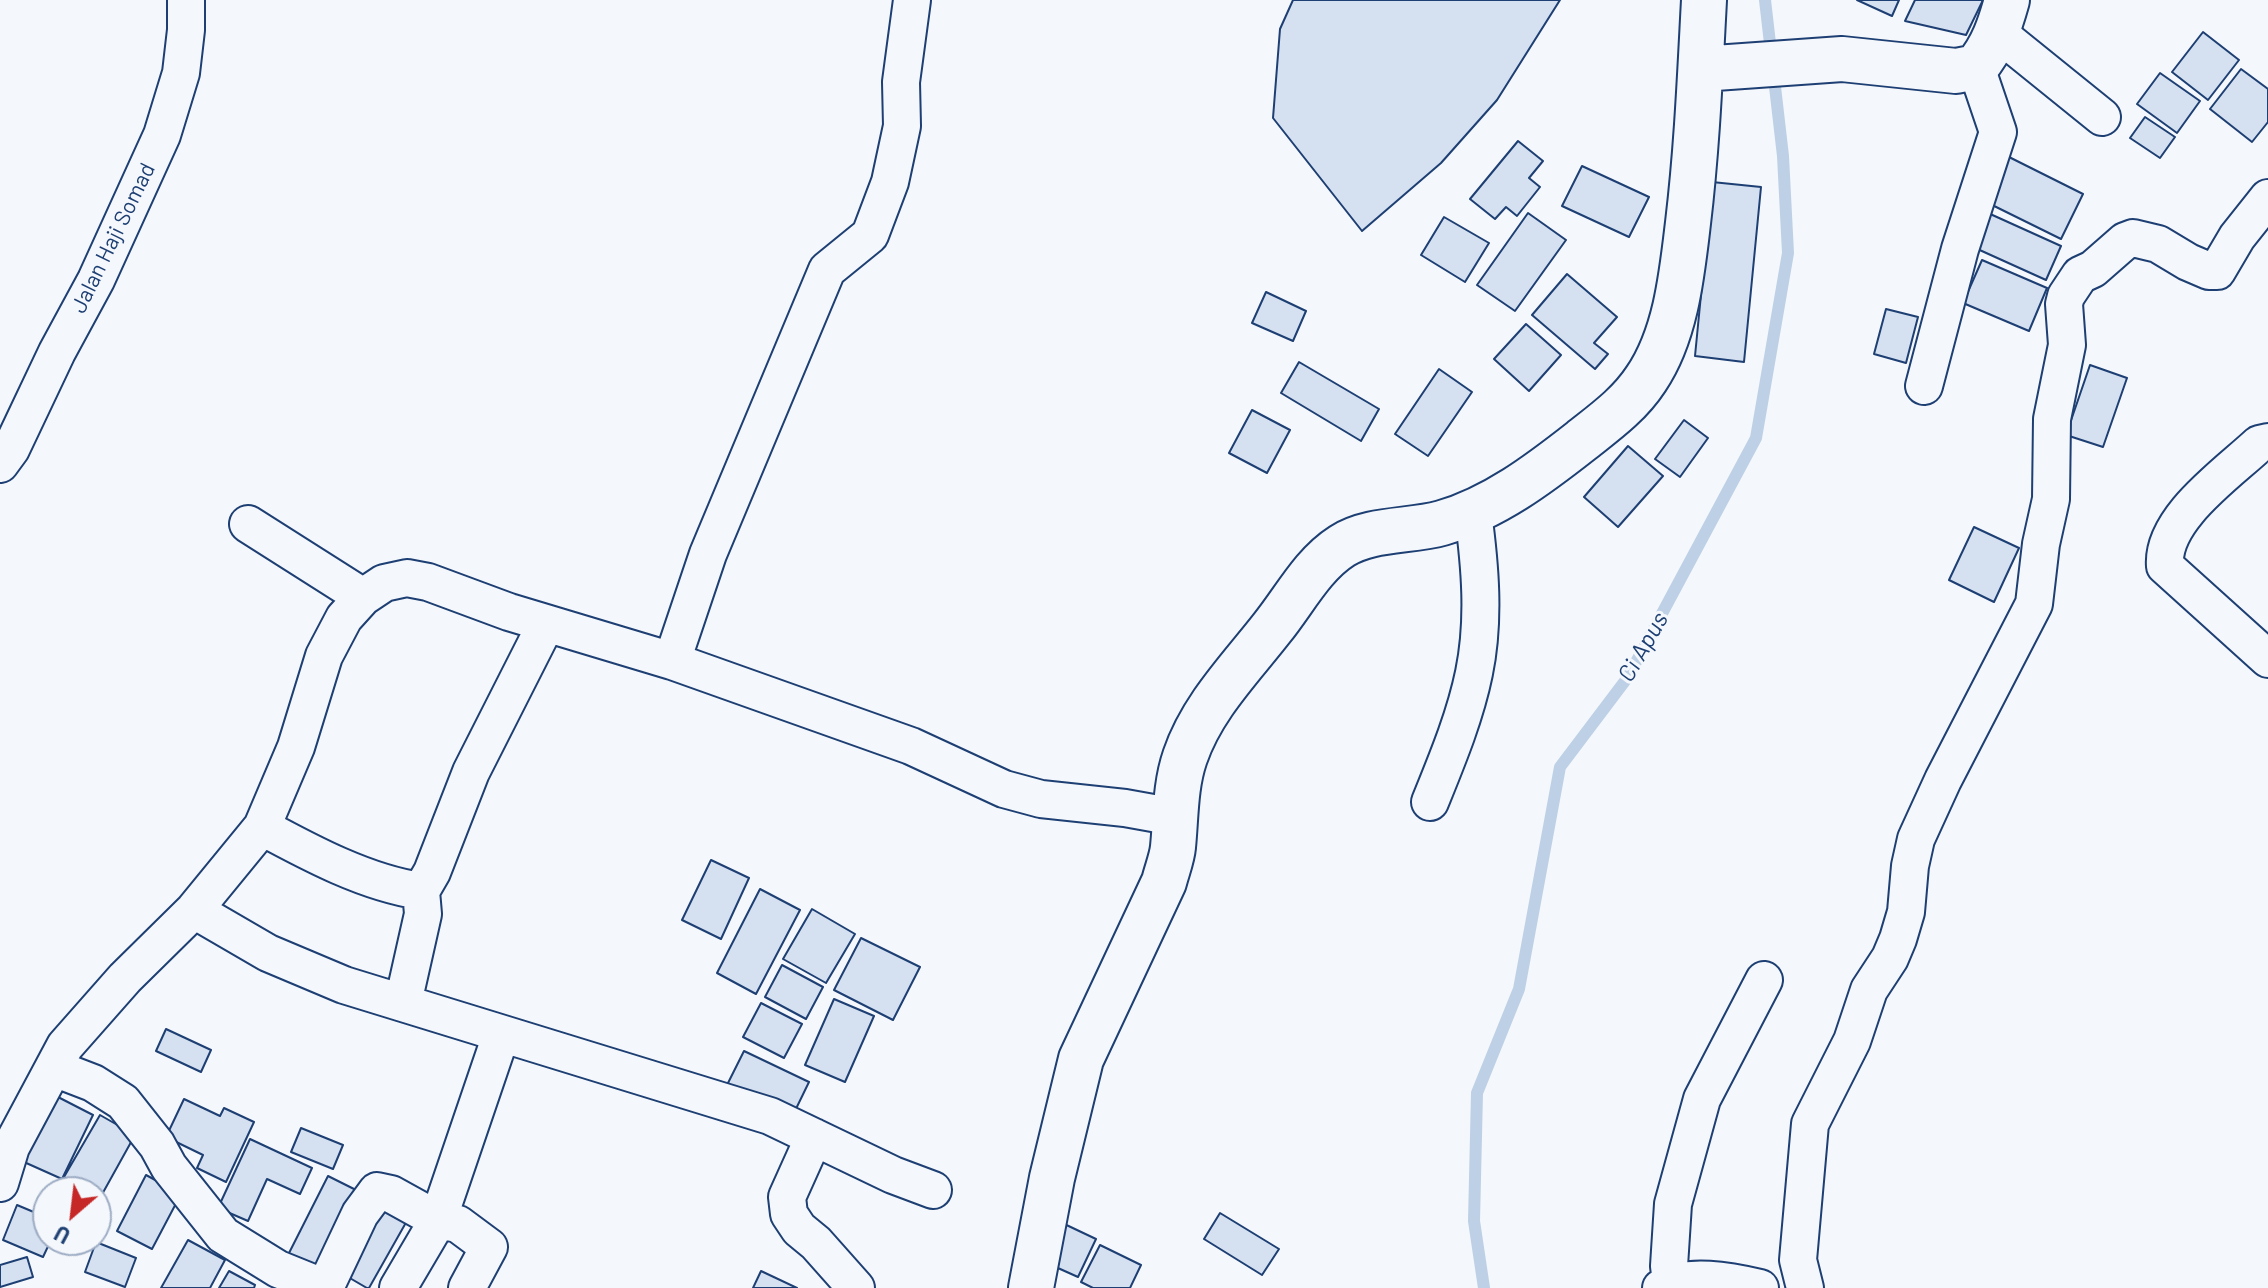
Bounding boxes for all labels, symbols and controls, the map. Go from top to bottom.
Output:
street label: Jalan Haji Somad [65,159,161,317]
water label: Ci Apus [1612,607,1674,687]
north arrow [32,1176,112,1256]
text: U [49,1221,74,1250]

